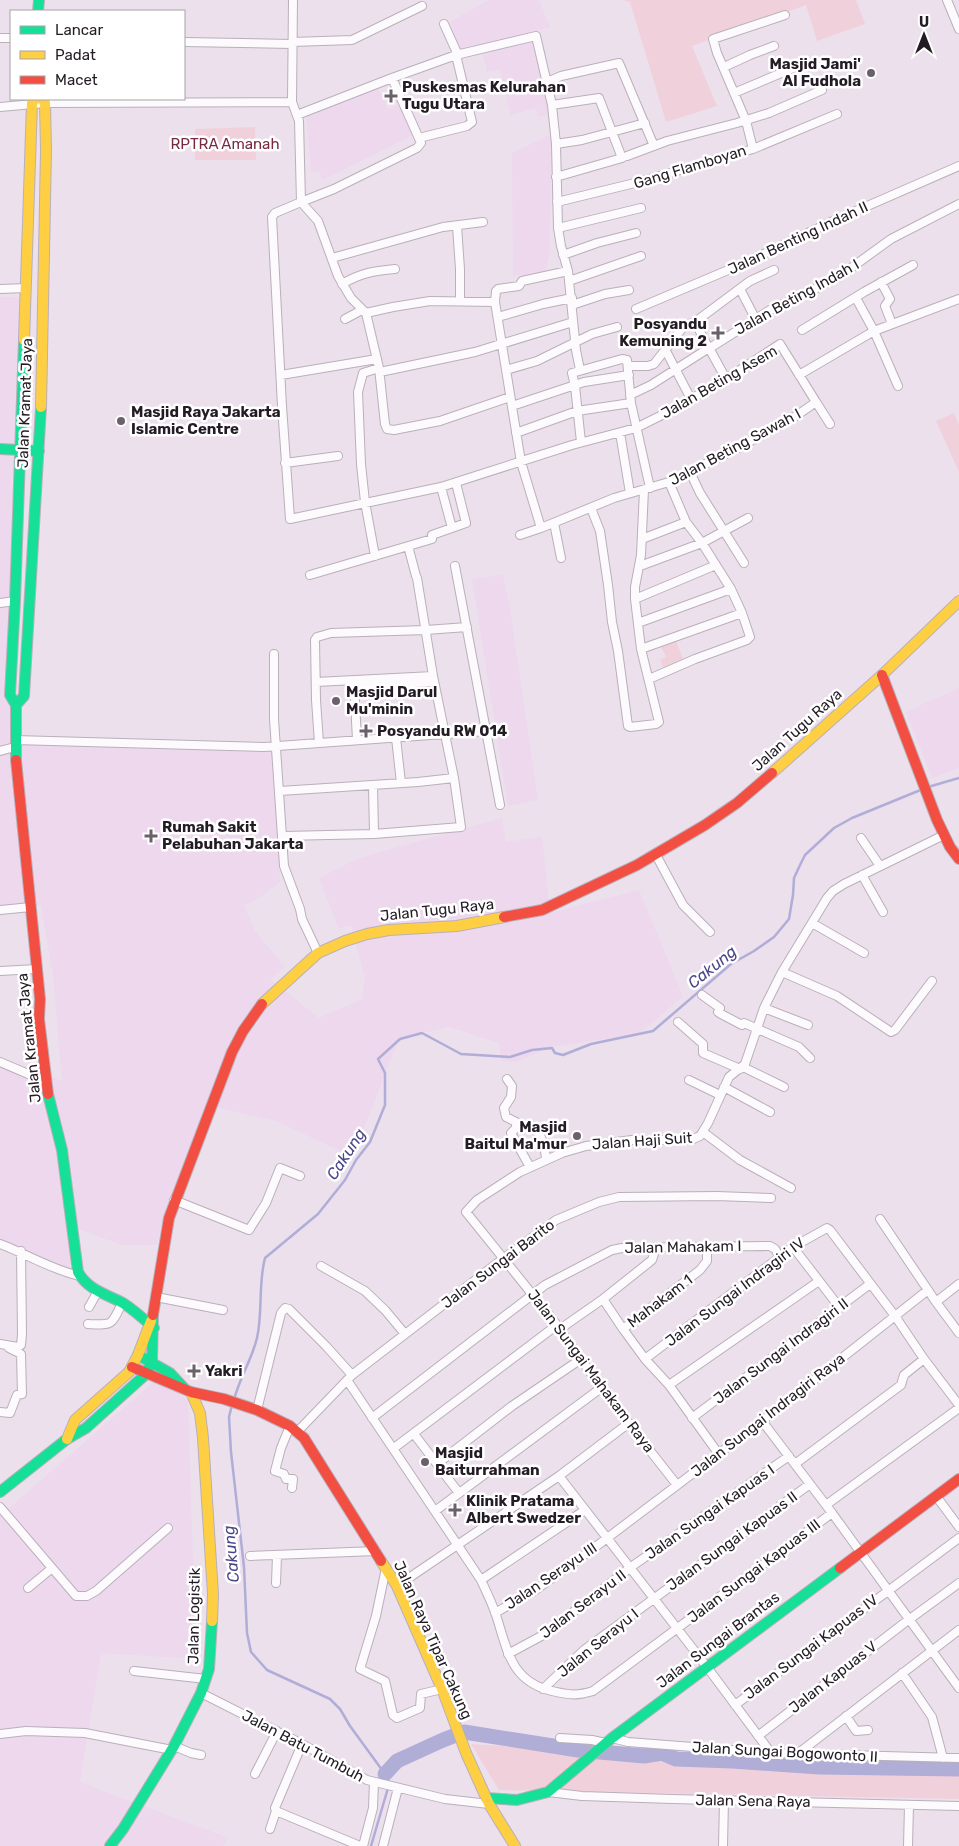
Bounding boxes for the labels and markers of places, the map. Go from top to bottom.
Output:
place label: Masjid Jami' Al Fudhola [769,55,861,90]
marker: Masjid Jami' Al Fudhola [865,67,877,79]
place label: Puskesmas Kelurahan Tugu Utara [402,78,566,113]
marker: Puskesmas Kelurahan Tugu Utara [384,89,398,103]
place label: Posyandu Kemuning 2 [619,315,707,350]
marker: Posyandu Kemuning 2 [711,326,725,340]
place label: Masjid Raya Jakarta Islamic Centre [131,403,281,438]
marker: Masjid Raya Jakarta Islamic Centre [115,415,127,427]
place label: Masjid Darul Mu'minin [346,683,437,718]
marker: Masjid Darul Mu'minin [330,695,342,707]
place label: Posyandu RW 014 [377,722,507,740]
marker: Posyandu RW 014 [359,724,373,738]
place label: Rumah Sakit Pelabuhan Jakarta [162,818,304,853]
marker: Rumah Sakit Pelabuhan Jakarta [144,829,158,843]
place label: Masjid Baitul Ma'mur [464,1118,567,1153]
marker: Masjid Baitul Ma'mur [571,1130,583,1142]
place label: Yakri [205,1362,242,1380]
marker: Yakri [187,1364,201,1378]
place label: Masjid Baiturrahman [435,1444,540,1479]
marker: Masjid Baiturrahman [419,1456,431,1468]
place label: Klinik Pratama Albert Swedzer [466,1492,581,1527]
marker: Klinik Pratama Albert Swedzer [448,1503,462,1517]

